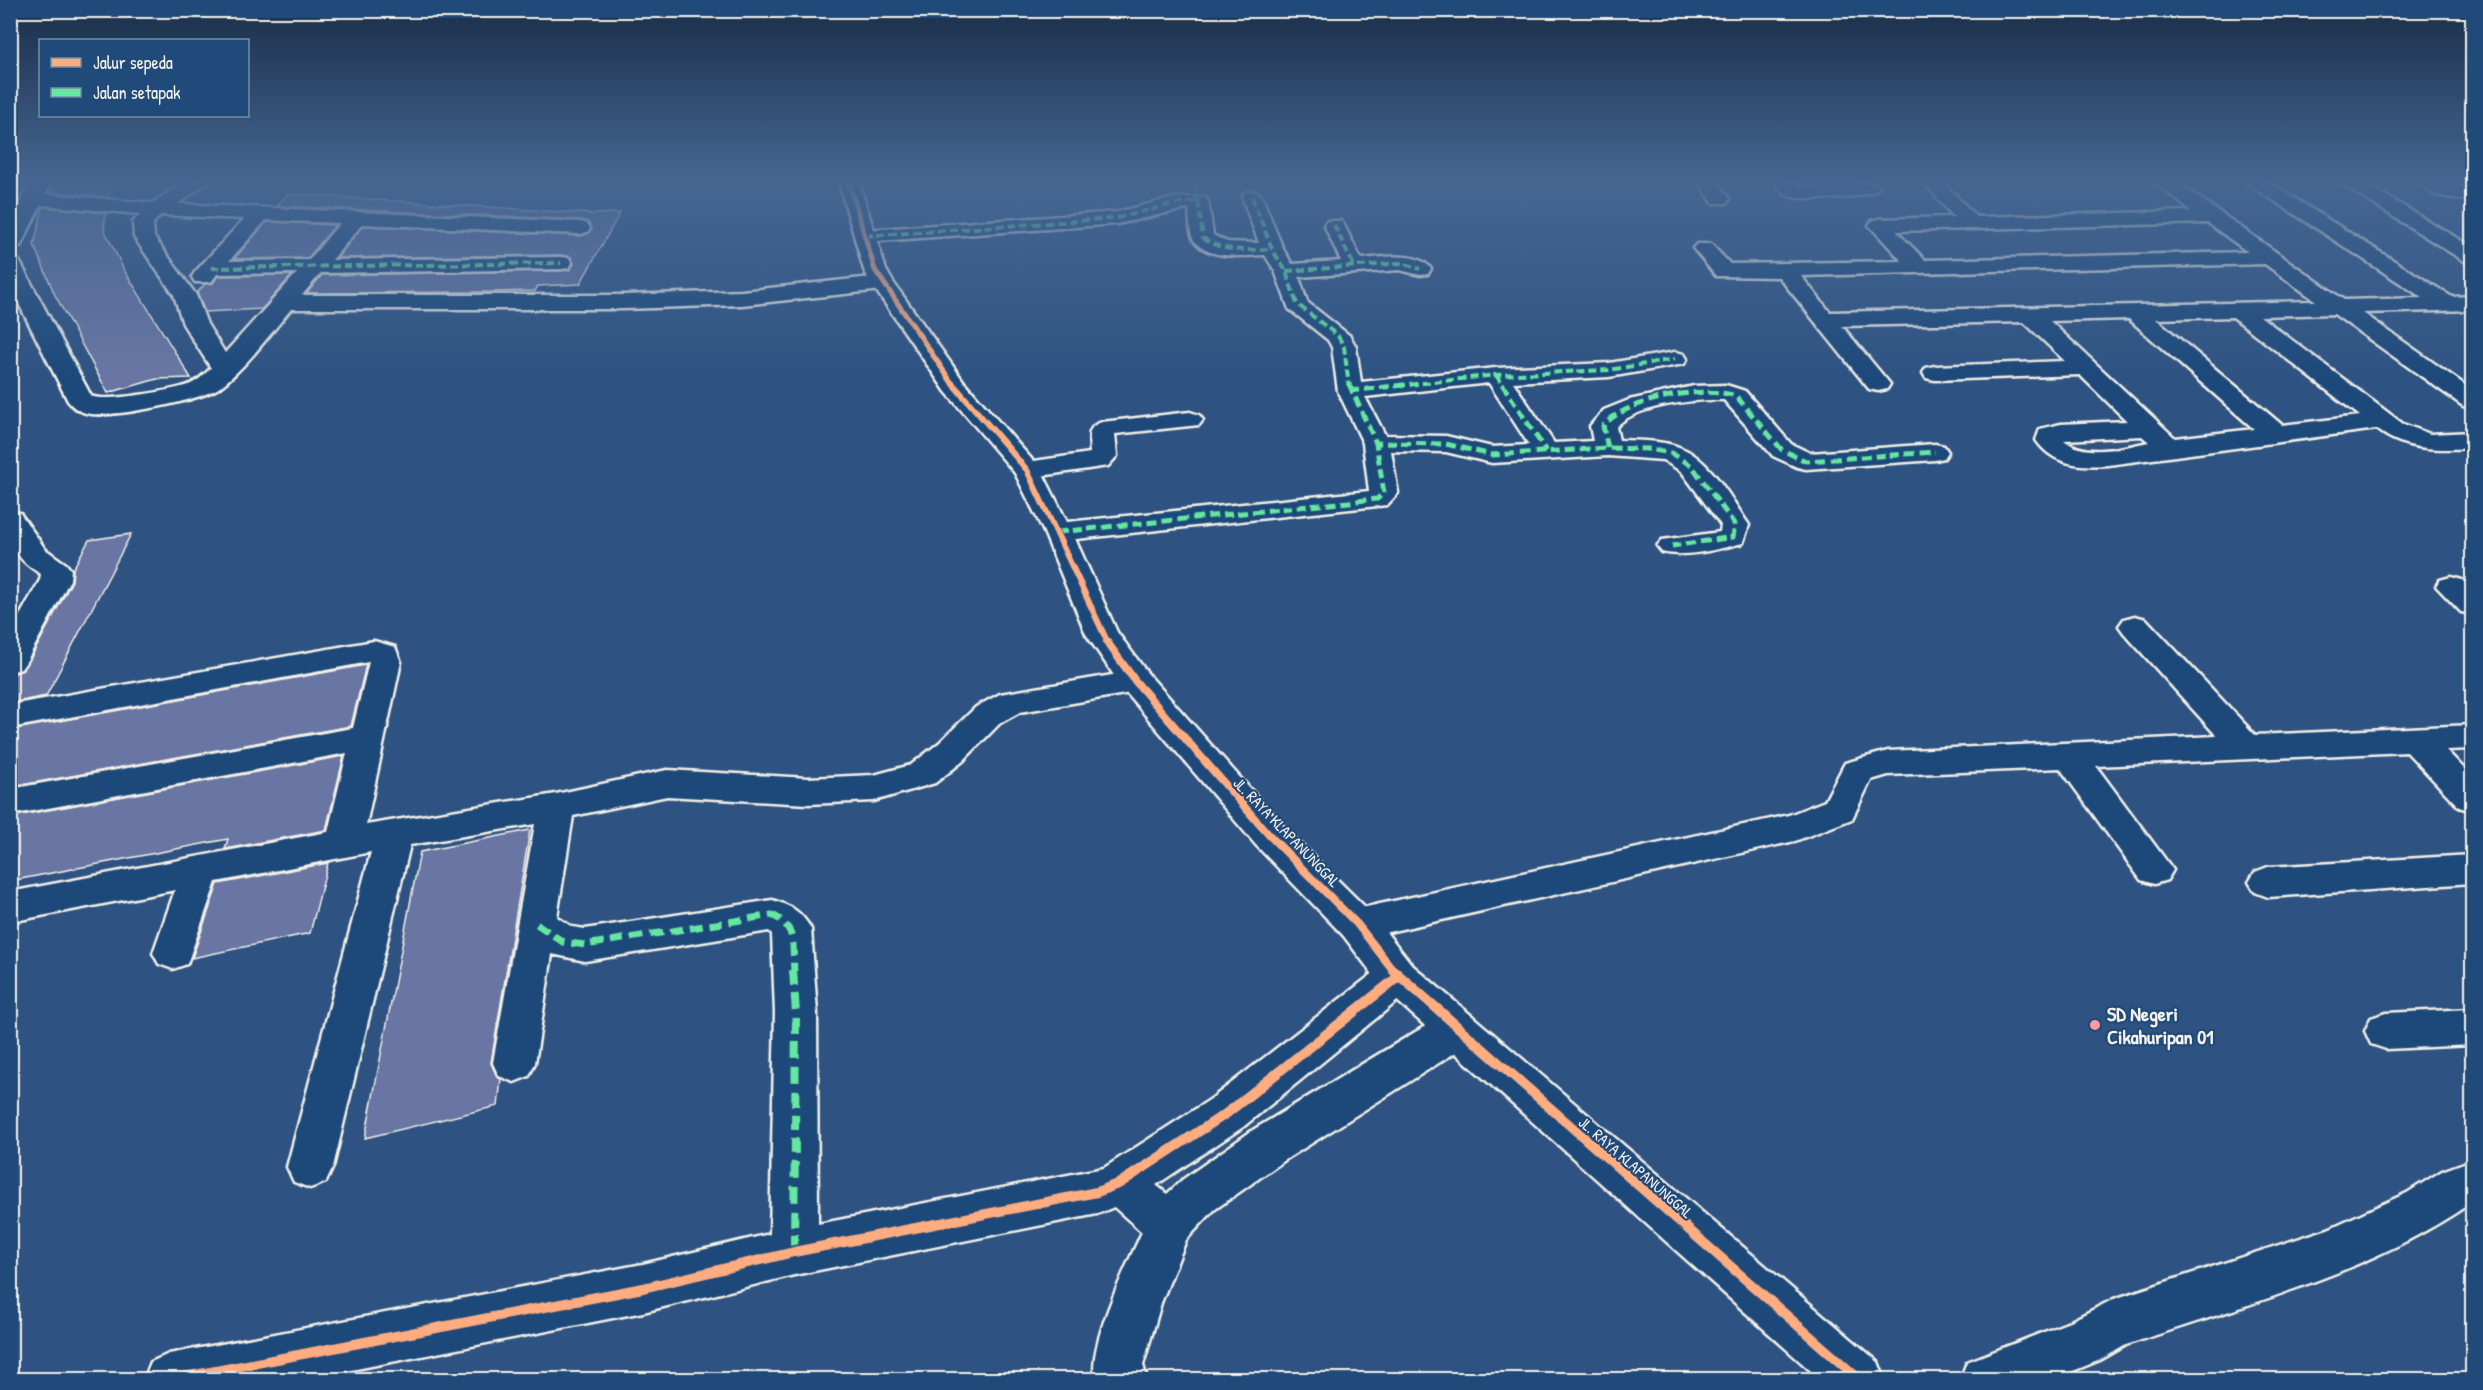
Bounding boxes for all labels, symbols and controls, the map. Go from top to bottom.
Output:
legend [39,39,249,117]
text: Jalur sepeda [93,50,173,75]
text: Jalan setapak [93,80,181,105]
street label: JL. RAYA KLAPANUNGGAL [1229,772,1345,892]
place label: SD Negeri Cikahuripan 01 [2107,1000,2213,1051]
marker: SD Negeri Cikahuripan 01 [2088,1018,2102,1032]
street label: JL. RAYA KLAPANUNGGAL [1574,1111,1698,1223]

